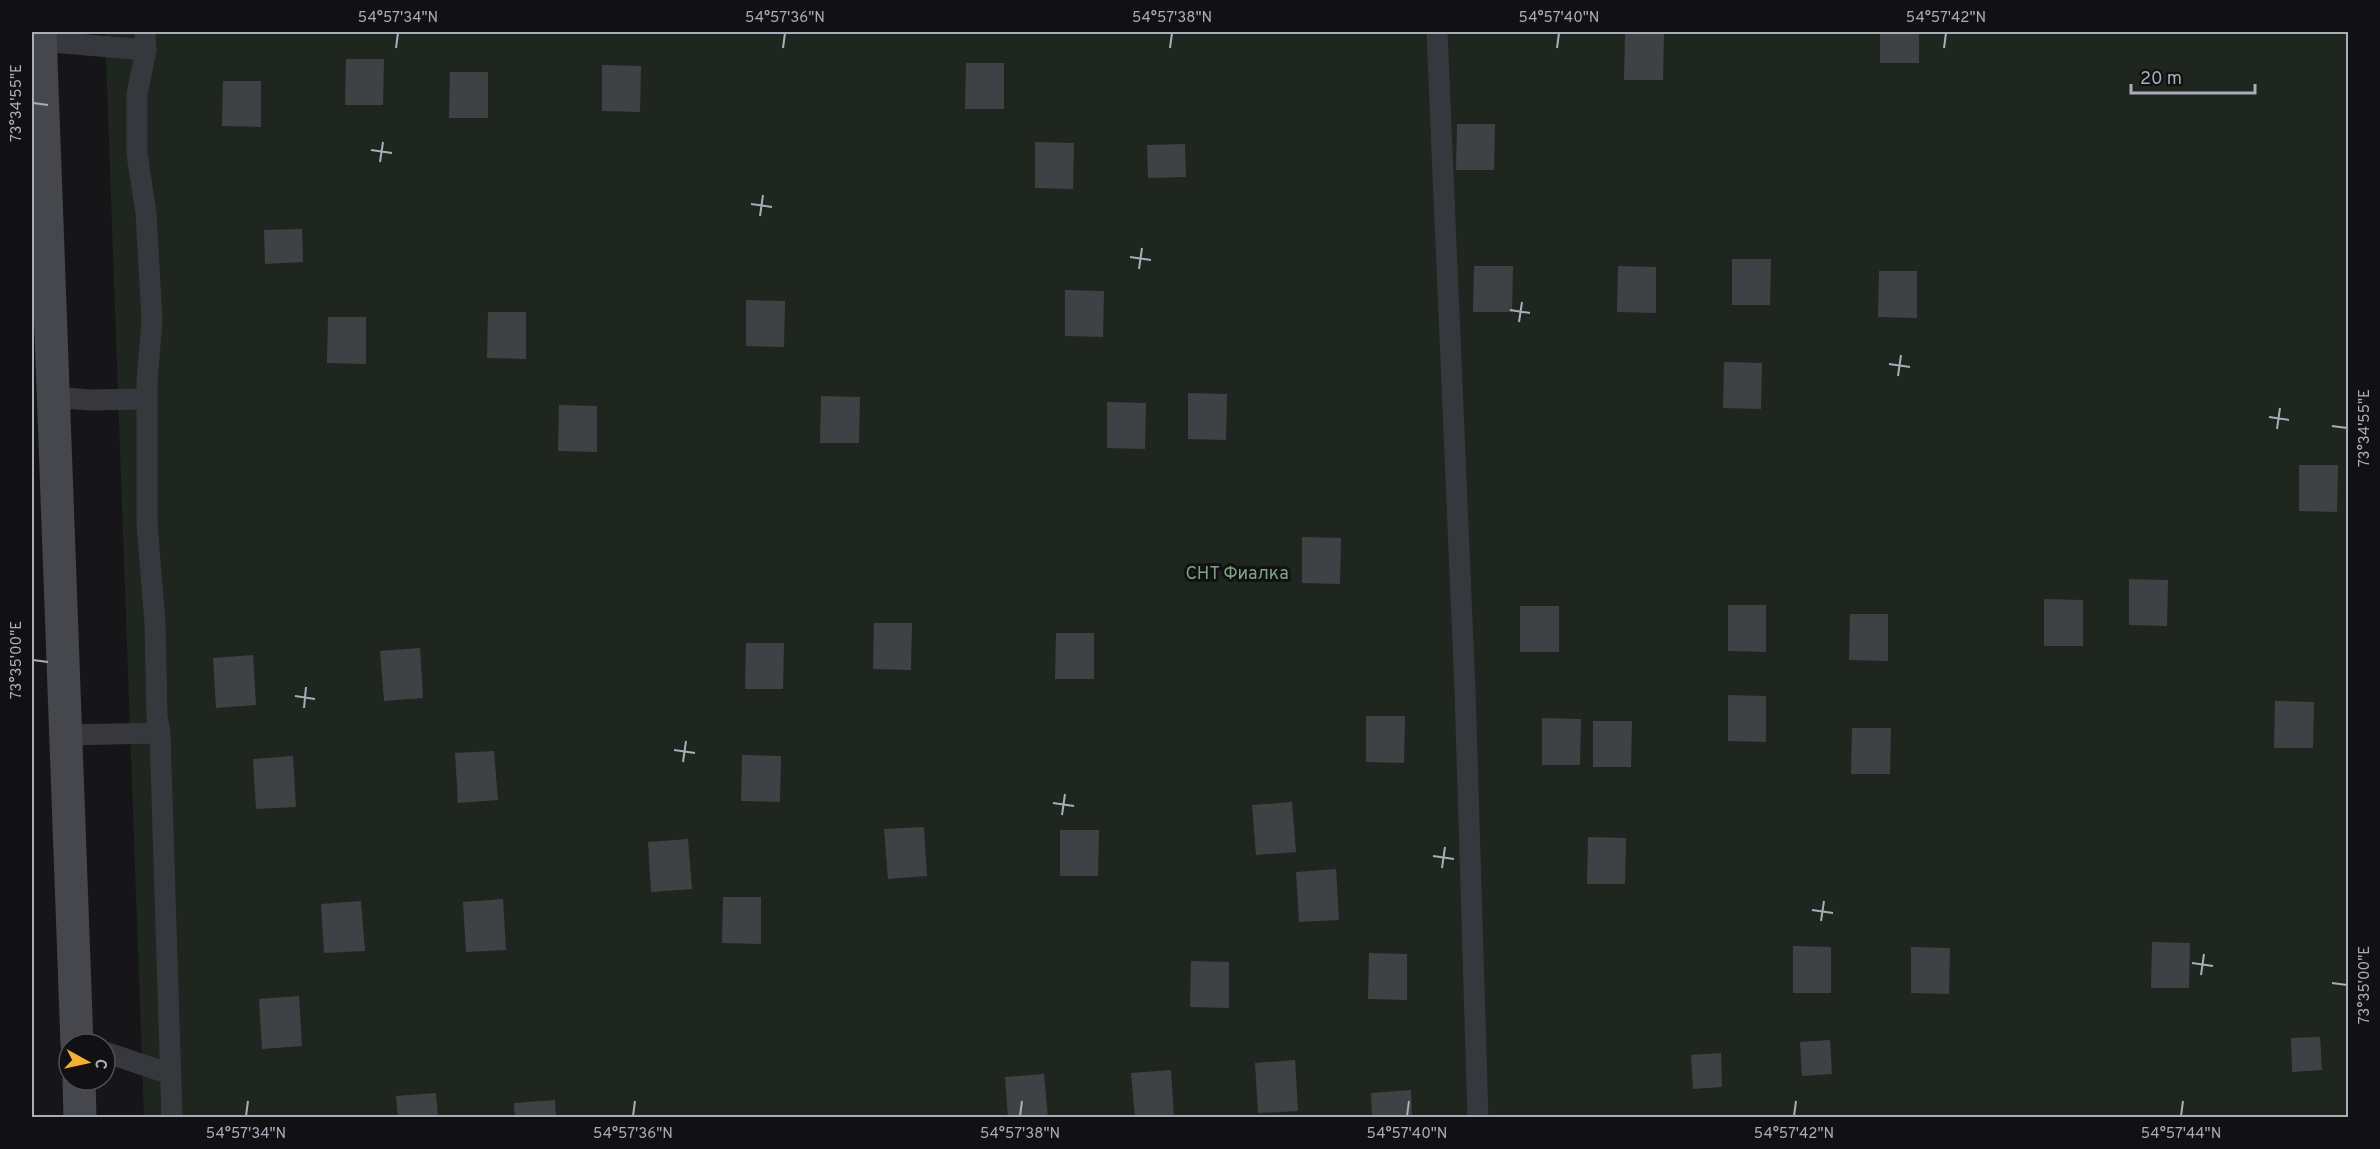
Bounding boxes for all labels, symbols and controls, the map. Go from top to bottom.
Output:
text: 54°57'34"N [358,9,438,28]
text: 54°57'36"N [745,9,825,28]
text: 54°57'38"N [1132,9,1212,28]
text: 54°57'40"N [1519,9,1599,28]
text: 54°57'42"N [1906,9,1986,28]
scale bar [2131,57,2256,95]
text: 73°34'55"E [8,64,27,142]
text: 20 m [2140,68,2182,91]
text: 73°34'55"E [2356,389,2375,467]
park label: СНТ Фиалка [1185,563,1289,586]
text: 73°35'00"E [8,621,27,699]
text: 73°35'00"E [2356,946,2375,1024]
north arrow [57,1032,117,1092]
text: С [89,1057,110,1070]
text: 54°57'34"N [206,1125,286,1144]
text: 54°57'36"N [593,1125,673,1144]
text: 54°57'38"N [980,1125,1060,1144]
text: 54°57'40"N [1367,1125,1447,1144]
text: 54°57'42"N [1754,1125,1834,1144]
text: 54°57'44"N [2141,1125,2221,1144]

